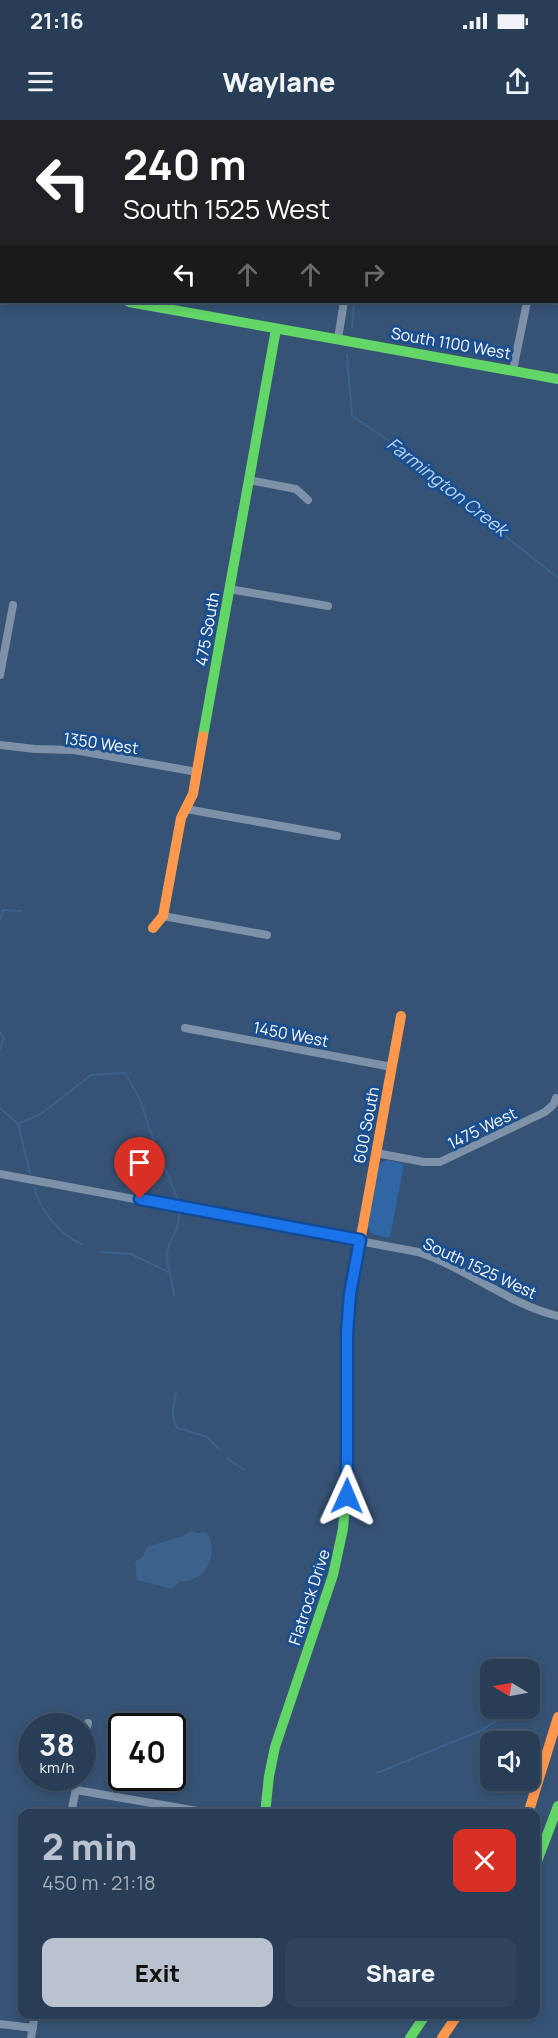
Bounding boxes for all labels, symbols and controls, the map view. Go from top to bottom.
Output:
text: 21:16 [30,6,84,36]
text: Waylane [223,63,335,100]
icon: menu [24,65,57,98]
icon: share [501,65,534,98]
text: 240 m [123,135,247,193]
icon: left [24,144,102,222]
text: South 1525 West [123,190,330,227]
icon: left [168,258,201,291]
icon: ahead [231,258,264,291]
icon: ahead [294,258,327,291]
icon: right [357,258,390,291]
street label: South 1100 West [389,322,513,364]
water label: Farmington Creek [382,432,515,543]
street label: 475 South [190,590,224,668]
street label: 1350 West [62,727,140,759]
street label: 1450 West [252,1016,330,1052]
street label: 600 South [348,1085,384,1165]
street label: 1475 West [444,1102,520,1154]
pin [114,1137,165,1199]
icon: arrive [123,1146,156,1179]
street label: South 1525 West [420,1232,540,1304]
position arrow [315,1464,379,1528]
street label: Flatrock Drive [283,1546,335,1648]
north arrow [480,1659,540,1719]
map controls [480,1659,540,1791]
speed limit sign: 40 [108,1713,186,1791]
text: 38 [39,1724,75,1765]
button: sound [480,1731,540,1791]
text: km/h [40,1757,74,1778]
text: 2 min [42,1822,137,1871]
button: close [453,1829,516,1892]
text: 450 m · 21:18 [42,1869,156,1896]
button: Exit [42,1938,273,2007]
button: Share [285,1938,516,2007]

